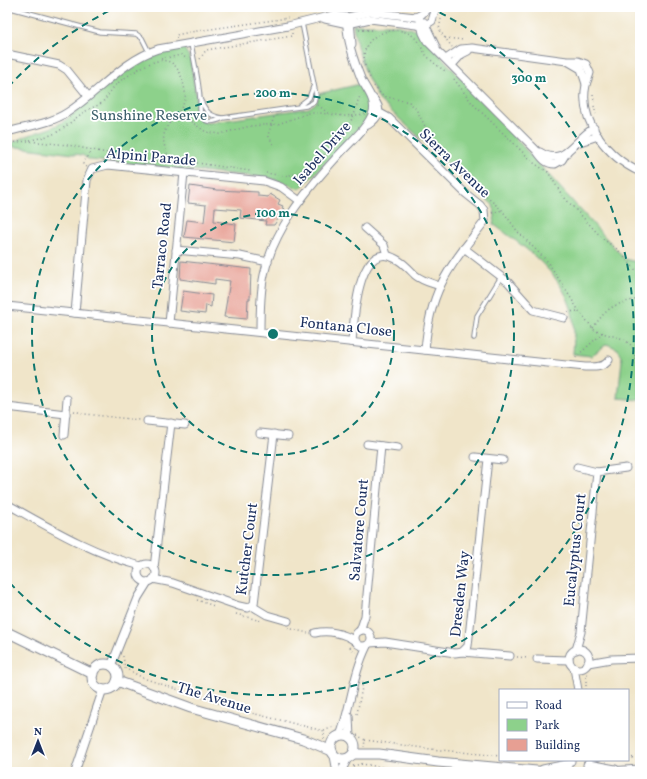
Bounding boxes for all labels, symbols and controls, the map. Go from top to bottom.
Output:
text: 300 m [512,71,547,87]
text: 200 m [255,86,291,102]
park label: Sunshine Reserve [91,106,207,127]
street label: Isabel Drive [289,117,357,191]
street label: Sierra Avenue [414,124,494,204]
street label: Alpini Parade [105,144,197,172]
street label: Tarraco Road [148,202,178,290]
text: 100 m [256,206,290,222]
street label: Fontana Close [299,313,393,343]
centre of rings [266,327,280,341]
street label: Salvatore Court [345,478,375,582]
street label: Eucalyptus Court [560,492,592,608]
street label: Kutcher Court [232,501,264,597]
street label: Dresden Way [446,550,476,638]
street label: The Avenue [174,678,254,720]
legend [499,689,629,761]
text: Road [535,698,562,714]
text: Park [535,718,560,734]
north arrow [18,721,58,761]
text: N [34,725,42,740]
text: Building [535,738,580,754]

